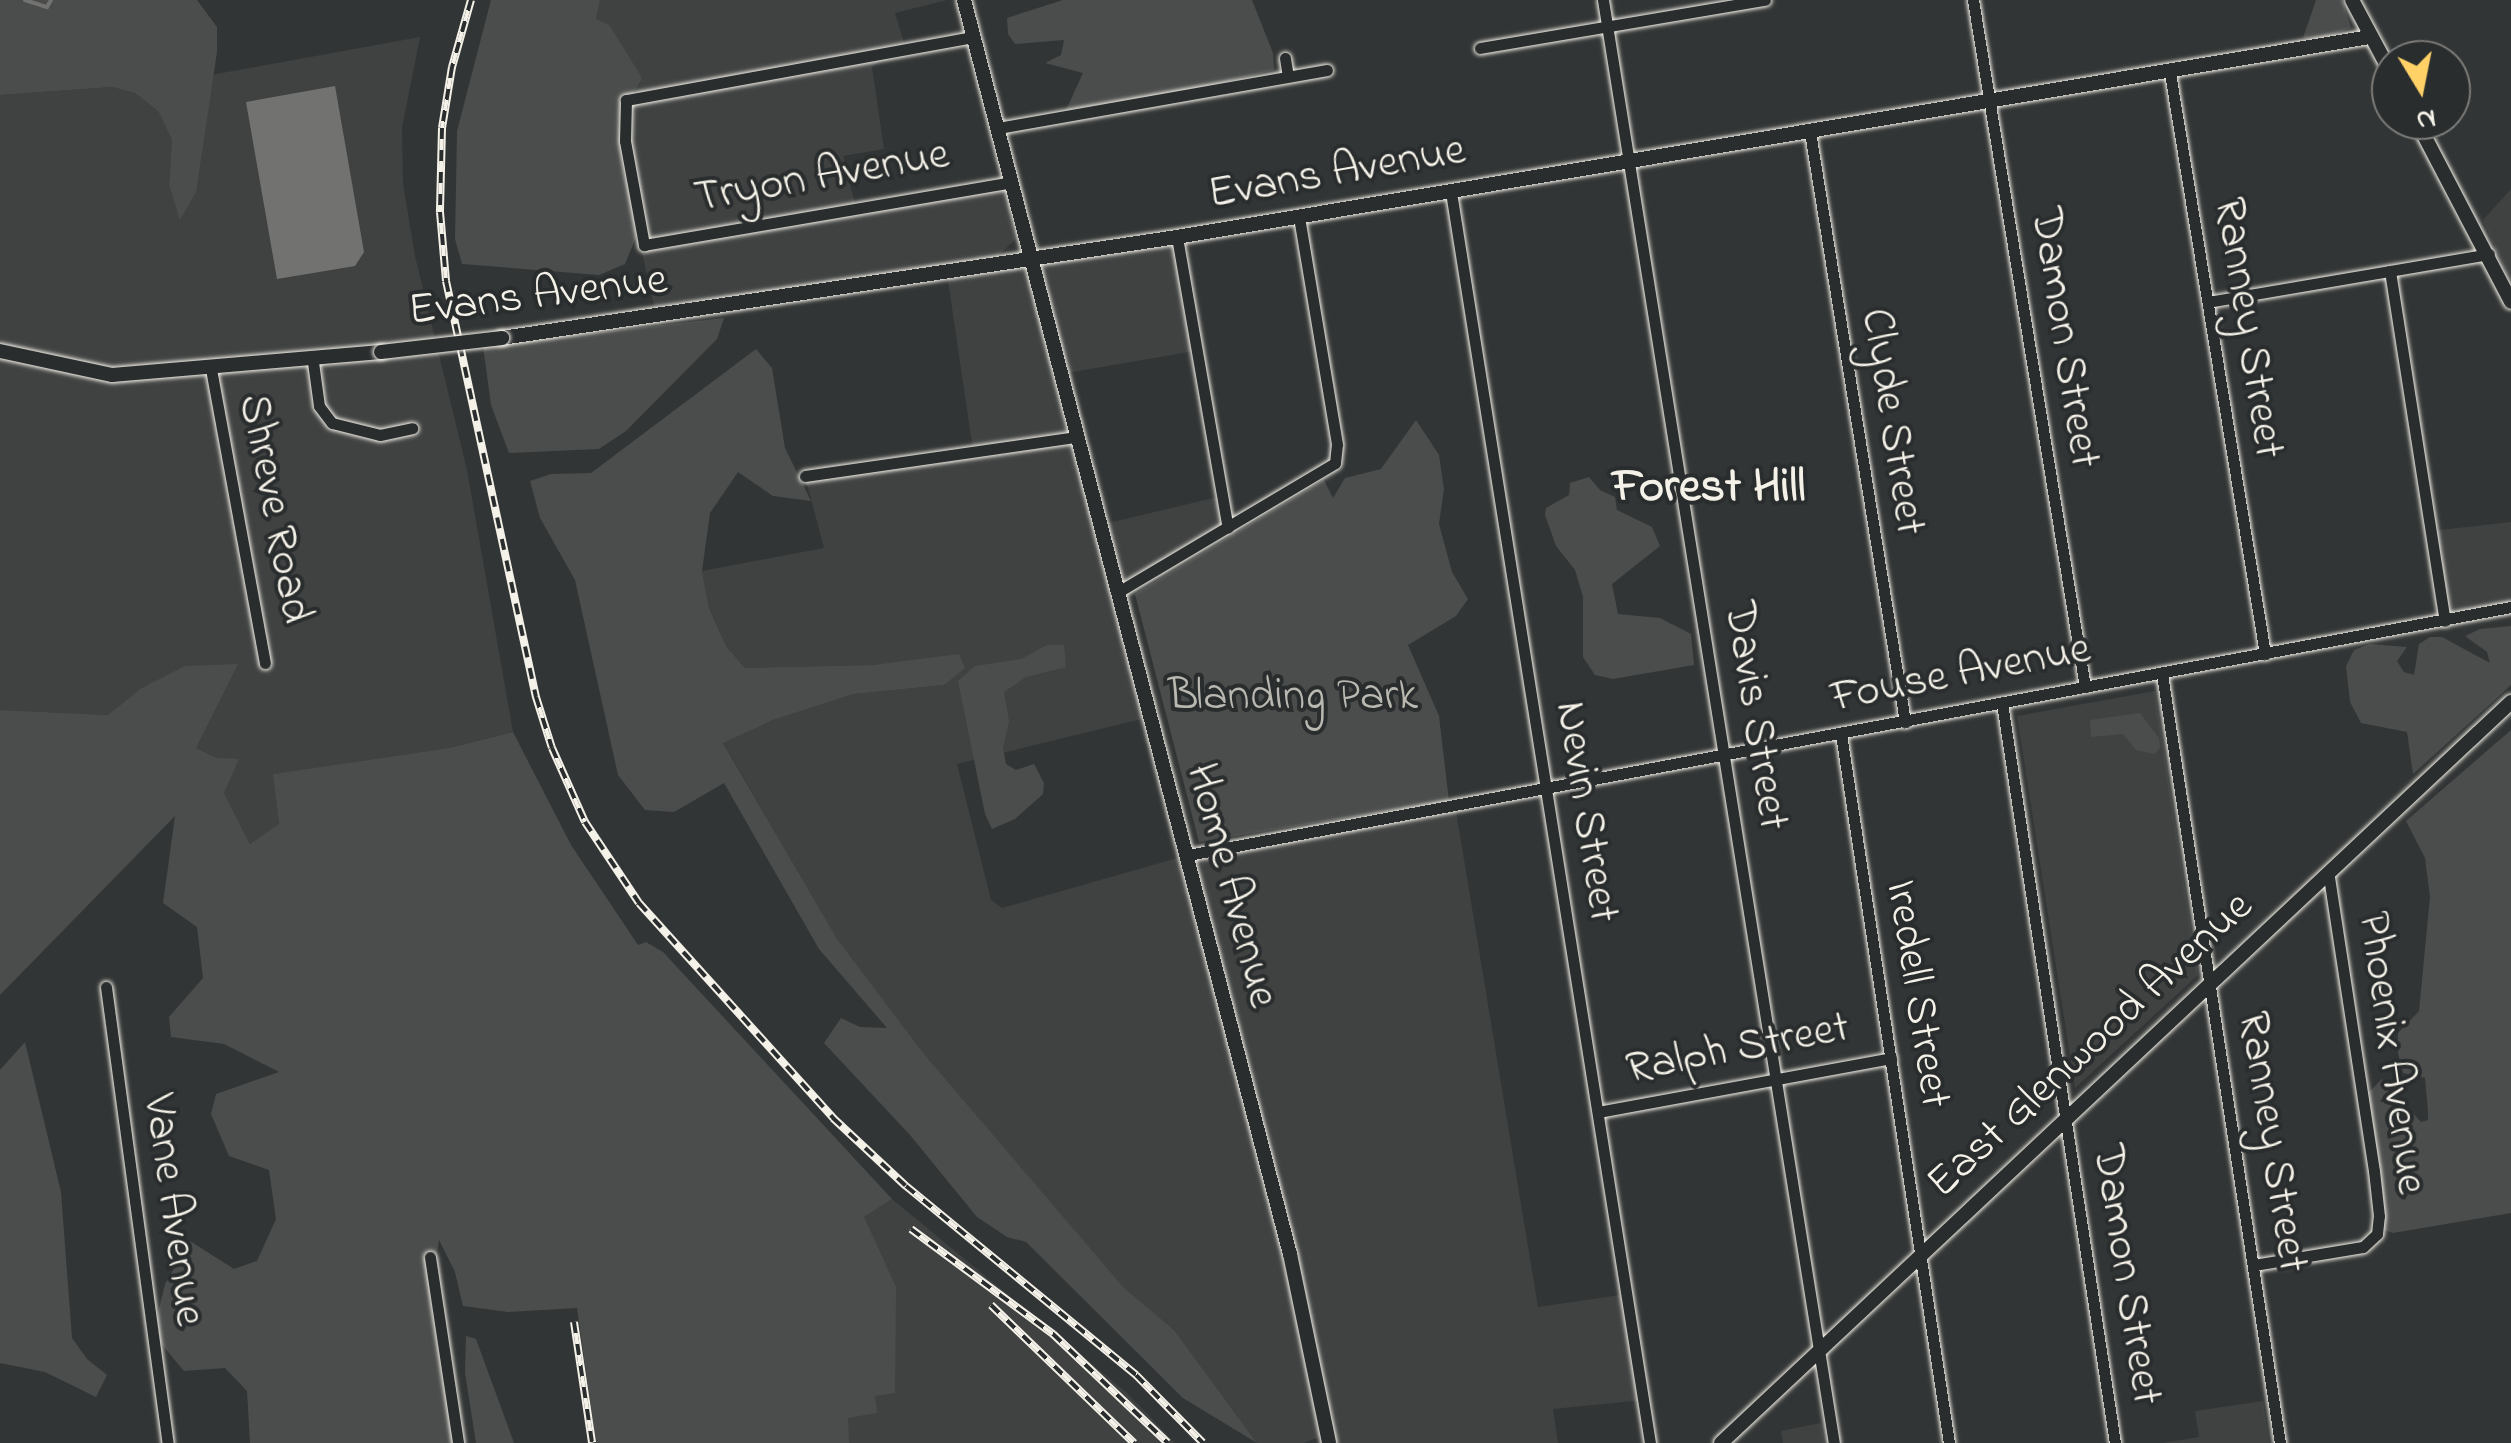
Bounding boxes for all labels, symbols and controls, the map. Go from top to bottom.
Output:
north arrow [2371,40,2471,140]
text: N [2413,96,2439,140]
street label: Evans Avenue [1204,125,1470,223]
street label: Tryon Avenue [691,129,953,227]
street label: Ranney Street [2200,194,2294,462]
street label: Damon Street [2016,204,2110,472]
street label: Evans Avenue [406,254,670,340]
street label: Clyde Street [1846,305,1936,539]
street label: Shreve Road [224,390,322,628]
district label: Forest Hill [1612,460,1806,518]
street label: Davis Street [1709,598,1799,834]
street label: Fouse Avenue [1827,623,2095,727]
park label: Blanding Park [1168,671,1418,725]
street label: Nevin Street [1541,698,1629,926]
street label: Home Avenue [1172,758,1288,1014]
street label: Iredell Street [1871,876,1961,1112]
street label: East Glenwood Avenue [1917,881,2265,1211]
street label: Phoenix Avenue [2343,908,2437,1198]
street label: Ralph Street [1622,1002,1854,1098]
street label: Ranney Street [2224,1008,2318,1276]
street label: Vane Avenue [129,1091,215,1329]
street label: Damon Street [2078,1141,2172,1409]

